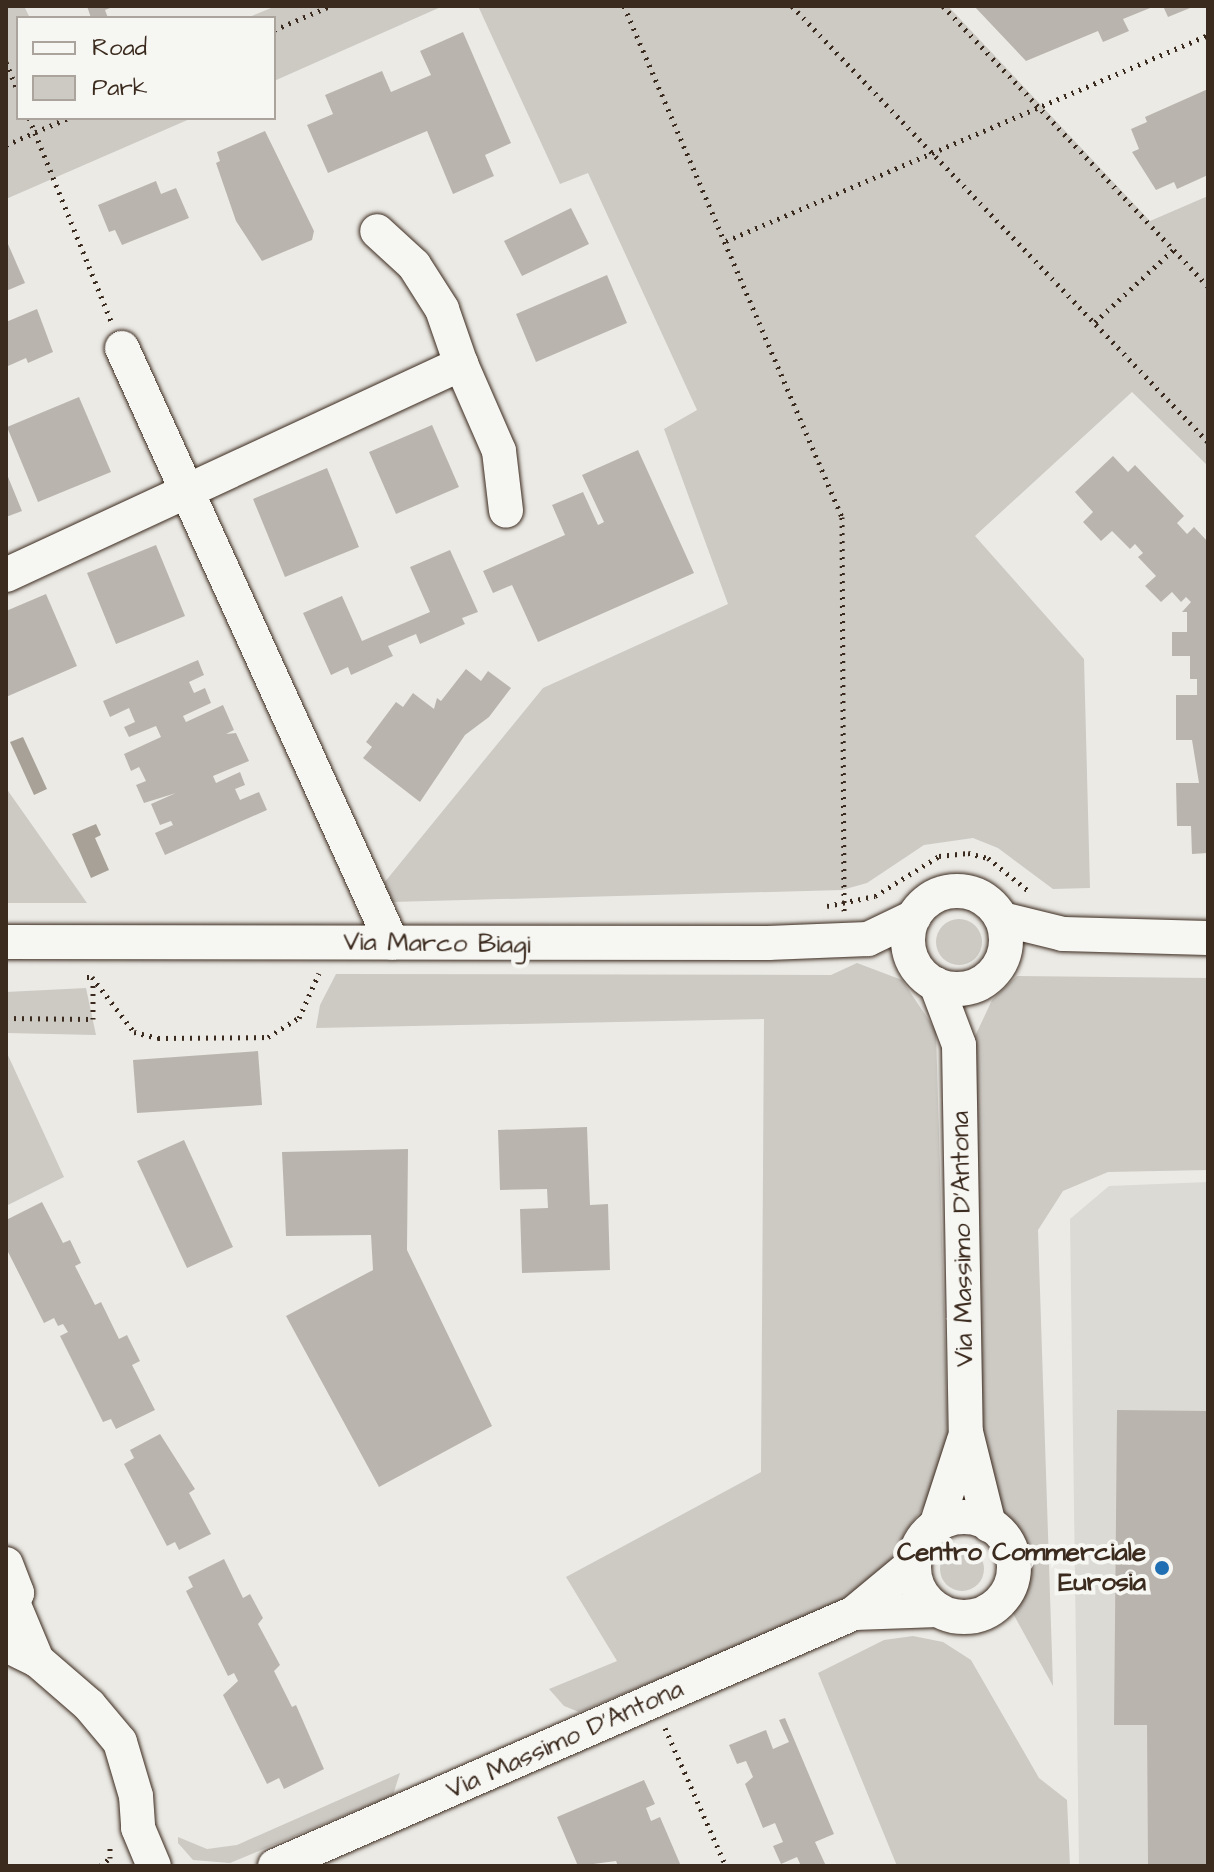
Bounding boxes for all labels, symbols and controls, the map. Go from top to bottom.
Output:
legend [16,16,276,120]
text: Road [92,31,147,65]
text: Park [92,71,148,105]
street label: Via Marco Biagi [343,927,531,961]
street label: Via Massimo D'Antona [945,1111,981,1367]
place label: Centro Commerciale Eurosia [897,1537,1146,1598]
marker: Centro Commerciale Eurosia [1153,1559,1171,1577]
street label: Via Massimo D'Antona [442,1674,688,1806]

